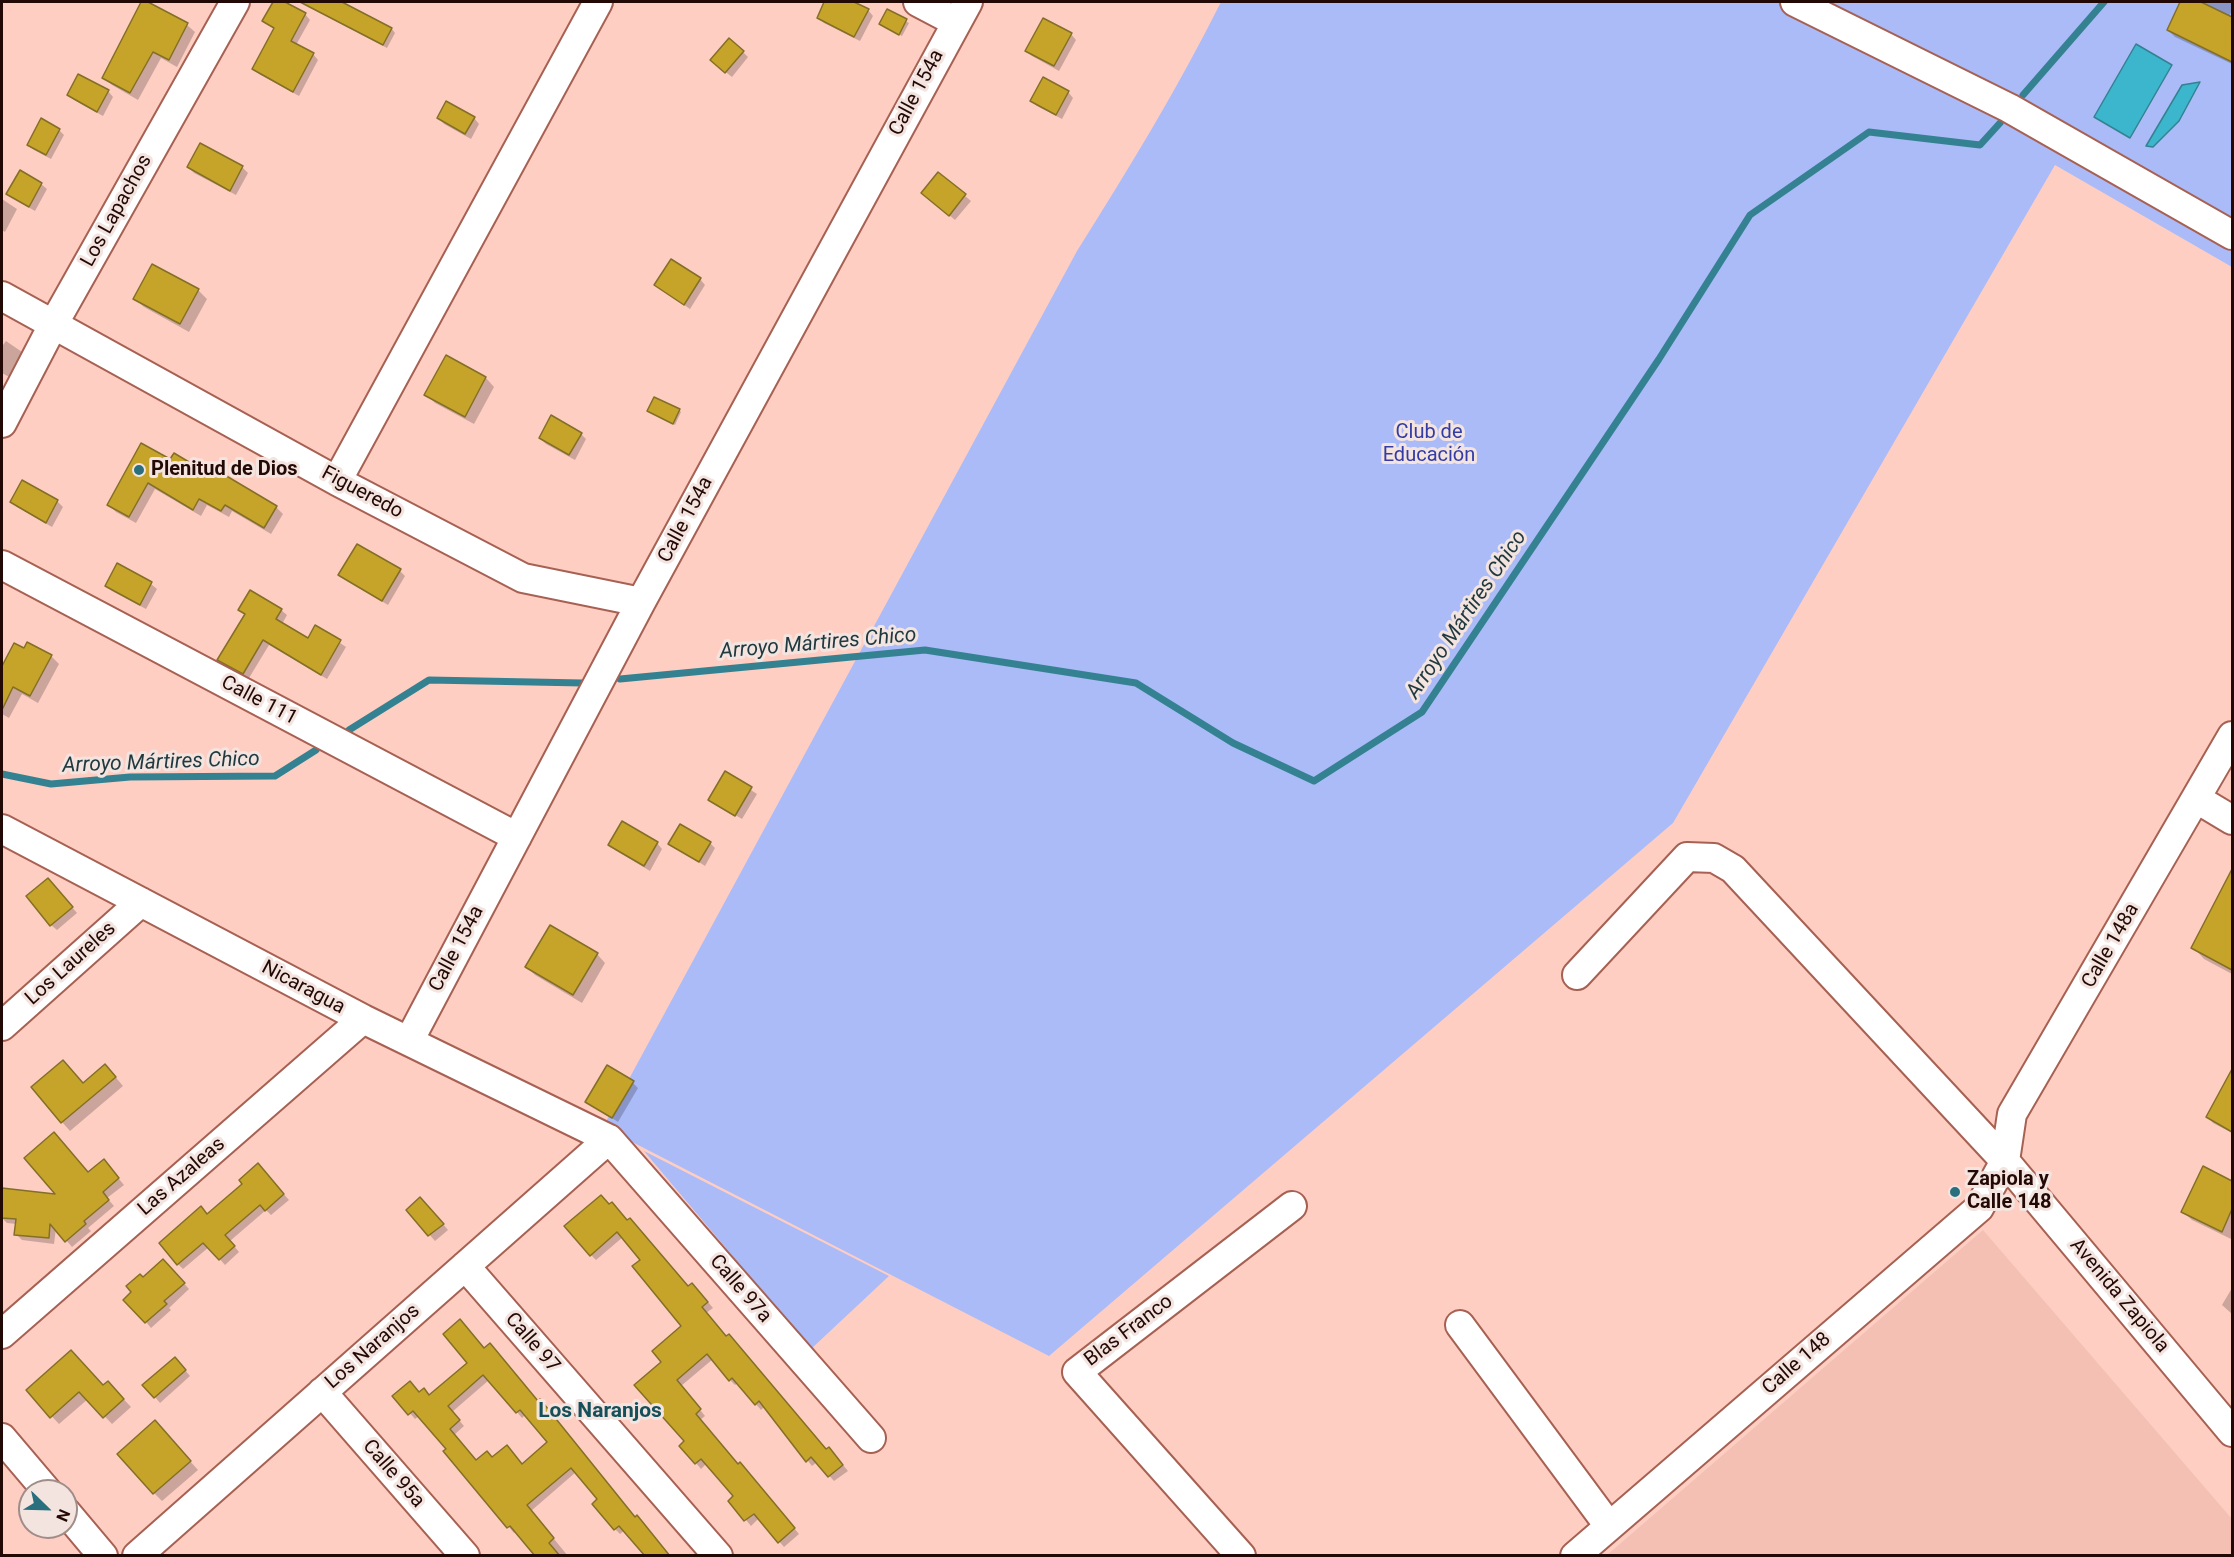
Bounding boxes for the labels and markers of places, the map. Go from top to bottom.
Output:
place label: Plenitud de Dios [151,458,298,482]
marker: Plenitud de Dios [132,463,146,477]
place label: Zapiola y Calle 148 [1967,1168,2052,1215]
marker: Zapiola y Calle 148 [1948,1185,1962,1199]

